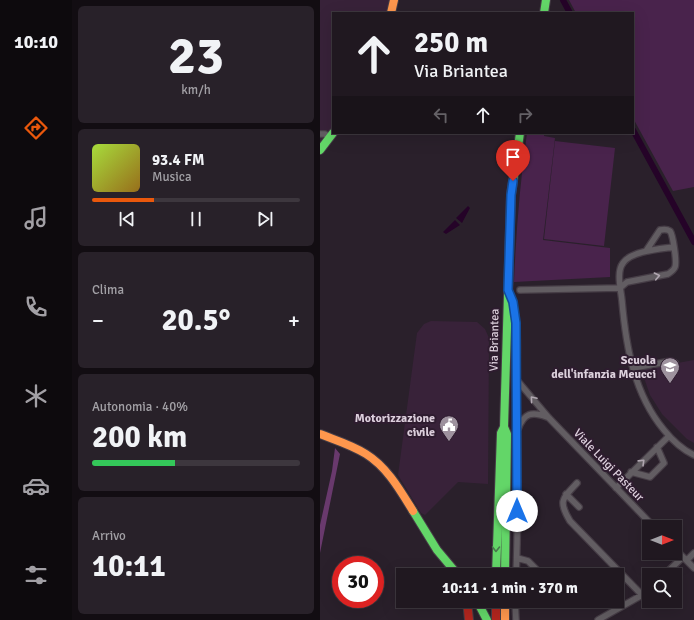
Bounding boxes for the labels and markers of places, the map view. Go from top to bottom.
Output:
pin [496,140,530,181]
place label: Scuola dell'infanzia Meucci [551,353,656,382]
school or university icon: Scuola dell'infanzia Meucci [659,356,681,384]
place label: Motorizzazione civile [355,411,435,440]
public building icon: Motorizzazione civile [438,414,460,442]

